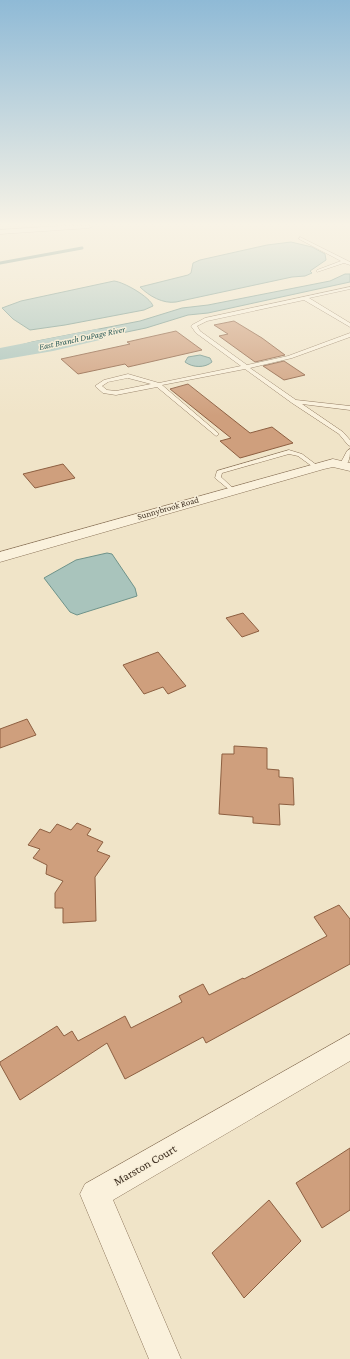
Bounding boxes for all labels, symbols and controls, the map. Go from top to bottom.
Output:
water label: East Branch DuPage River [38,324,127,352]
street label: Sunnybrook Road [136,494,200,522]
street label: Marston Court [111,1141,180,1189]

